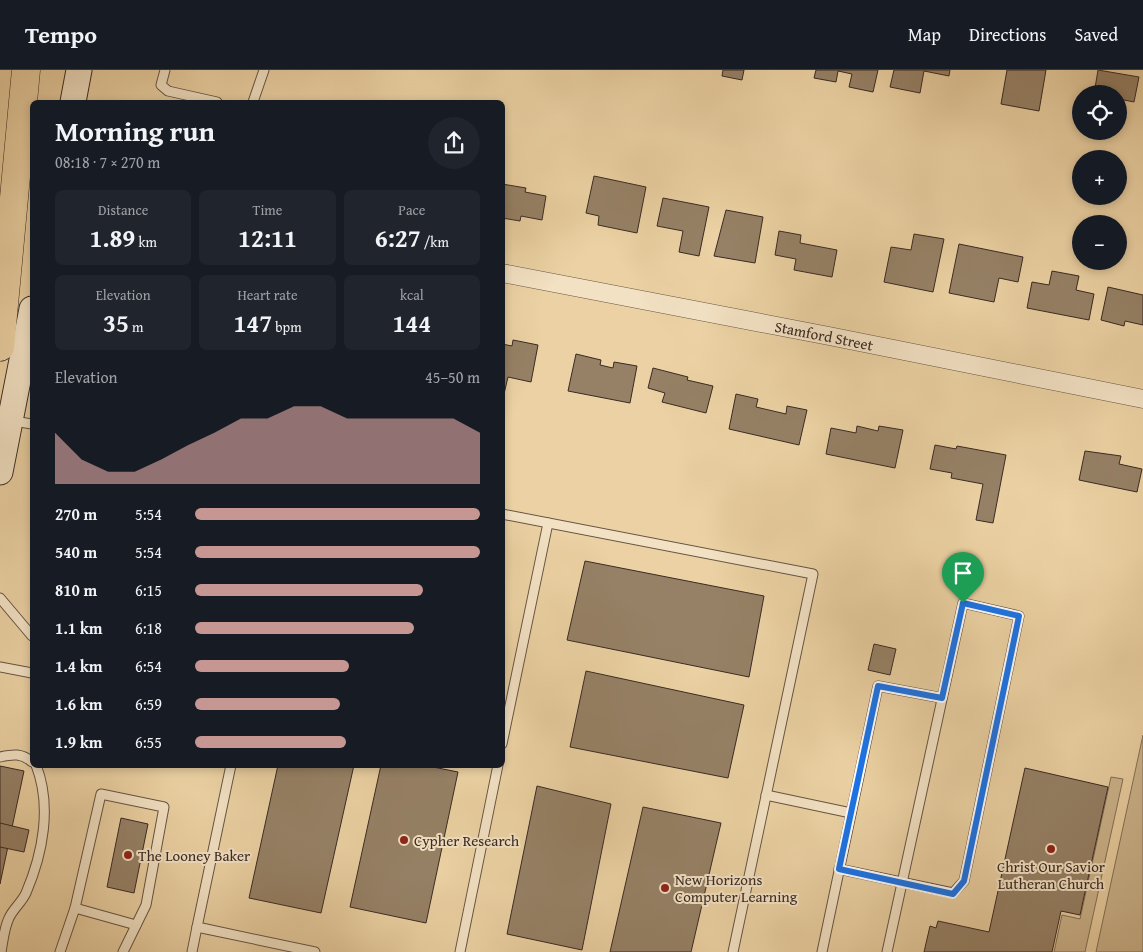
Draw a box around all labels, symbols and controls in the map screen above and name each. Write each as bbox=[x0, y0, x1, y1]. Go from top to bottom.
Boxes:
text: Tempo bbox=[25, 17, 97, 52]
text: Map bbox=[908, 21, 941, 48]
text: Directions bbox=[969, 21, 1046, 48]
text: Saved bbox=[1074, 21, 1118, 48]
map controls bbox=[1072, 85, 1127, 270]
button: locate bbox=[1072, 85, 1127, 140]
text: Morning run bbox=[55, 110, 215, 151]
button: share bbox=[428, 117, 480, 169]
text: 08:18 · 7 × 270 m bbox=[55, 150, 160, 174]
button: + bbox=[1072, 150, 1127, 205]
text: Distance bbox=[98, 200, 148, 220]
text: Time bbox=[253, 200, 282, 220]
text: Pace bbox=[398, 200, 425, 220]
button: − bbox=[1072, 215, 1127, 270]
text: 1.89 bbox=[89, 220, 135, 256]
text: 12:11 bbox=[238, 220, 297, 256]
text: 6:27 bbox=[375, 220, 421, 256]
text: km bbox=[135, 232, 157, 252]
text: /km bbox=[421, 232, 449, 252]
text: Elevation bbox=[96, 285, 151, 305]
text: Heart rate bbox=[237, 285, 298, 305]
text: kcal bbox=[400, 285, 424, 305]
text: 35 bbox=[103, 305, 129, 341]
text: 147 bbox=[233, 305, 272, 341]
text: 144 bbox=[392, 305, 431, 341]
street label: Stamford Street bbox=[773, 315, 876, 355]
text: m bbox=[129, 317, 143, 337]
text: bpm bbox=[272, 317, 302, 337]
text: Elevation bbox=[55, 365, 118, 389]
text: 45–50 m bbox=[425, 365, 480, 389]
text: 270 m bbox=[55, 502, 97, 526]
text: 5:54 bbox=[135, 502, 162, 526]
text: 540 m bbox=[55, 540, 97, 564]
text: 5:54 bbox=[135, 540, 162, 564]
pin bbox=[942, 552, 984, 603]
icon: arrive bbox=[949, 559, 977, 587]
text: 810 m bbox=[55, 578, 97, 602]
text: 6:15 bbox=[135, 578, 162, 602]
text: 1.1 km bbox=[55, 616, 102, 640]
text: 6:18 bbox=[135, 616, 162, 640]
text: 1.4 km bbox=[55, 654, 102, 678]
text: 6:54 bbox=[135, 654, 162, 678]
text: 1.6 km bbox=[55, 692, 102, 716]
text: 6:59 bbox=[135, 692, 162, 716]
text: 1.9 km bbox=[55, 730, 102, 754]
text: 6:55 bbox=[135, 730, 162, 754]
place label: Cypher Research bbox=[414, 830, 520, 851]
marker: Cypher Research bbox=[398, 834, 410, 846]
marker: Christ Our Savior Lutheran Church bbox=[1045, 843, 1057, 855]
place label: The Looney Baker bbox=[138, 845, 250, 866]
marker: The Looney Baker bbox=[122, 849, 134, 861]
place label: Christ Our Savior Lutheran Church bbox=[997, 856, 1105, 894]
place label: New Horizons Computer Learning bbox=[675, 869, 798, 907]
marker: New Horizons Computer Learning bbox=[659, 882, 671, 894]

